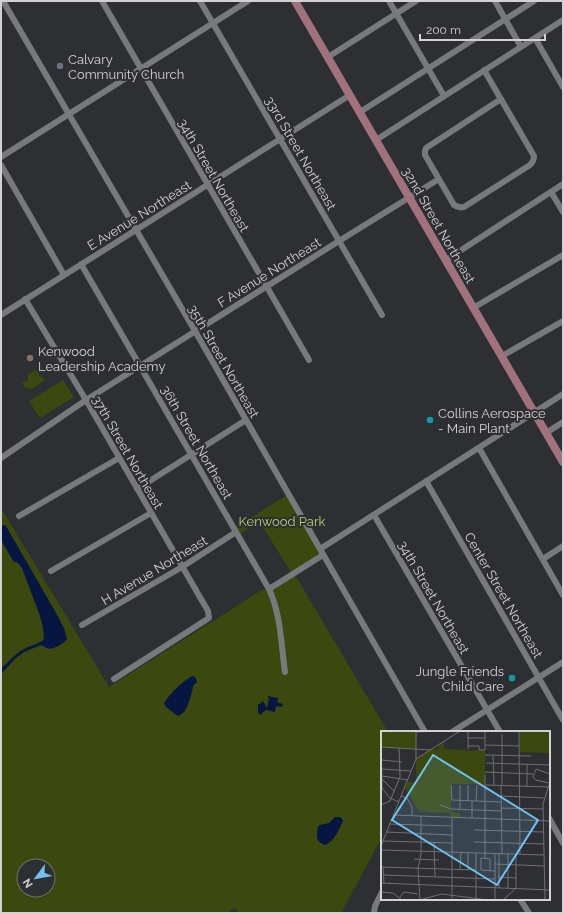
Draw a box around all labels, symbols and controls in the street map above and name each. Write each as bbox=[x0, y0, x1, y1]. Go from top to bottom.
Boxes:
scale bar bbox=[420, 16, 545, 42]
text: 200 m bbox=[426, 23, 461, 37]
place label: Calvary Community Church bbox=[68, 52, 184, 82]
marker: Calvary Community Church bbox=[55, 61, 65, 71]
street label: 33rd Street Northeast bbox=[262, 94, 340, 213]
street label: 34th Street Northeast bbox=[175, 116, 252, 235]
street label: 32nd Street Northeast bbox=[399, 165, 478, 287]
street label: E Avenue Northeast bbox=[85, 177, 194, 253]
street label: F Avenue Northeast bbox=[215, 234, 324, 310]
street label: 35th Street Northeast bbox=[185, 302, 262, 421]
place label: Kenwood Leadership Academy bbox=[38, 344, 165, 374]
marker: Kenwood Leadership Academy bbox=[25, 353, 35, 363]
street label: 36th Street Northeast bbox=[158, 383, 236, 502]
street label: 37th Street Northeast bbox=[89, 393, 166, 512]
place label: Collins Aerospace - Main Plant bbox=[438, 406, 546, 436]
marker: Collins Aerospace - Main Plant bbox=[425, 415, 435, 425]
park label: Kenwood Park bbox=[239, 514, 326, 529]
street label: Center Street Northeast bbox=[461, 530, 546, 661]
street label: H Avenue Northeast bbox=[99, 533, 211, 608]
street label: 34th Street Northeast bbox=[395, 538, 472, 657]
place label: Jungle Friends Child Care bbox=[416, 664, 504, 694]
marker: Jungle Friends Child Care bbox=[507, 673, 517, 683]
inset map bbox=[381, 731, 550, 900]
north arrow bbox=[16, 858, 56, 898]
text: N bbox=[20, 876, 36, 890]

